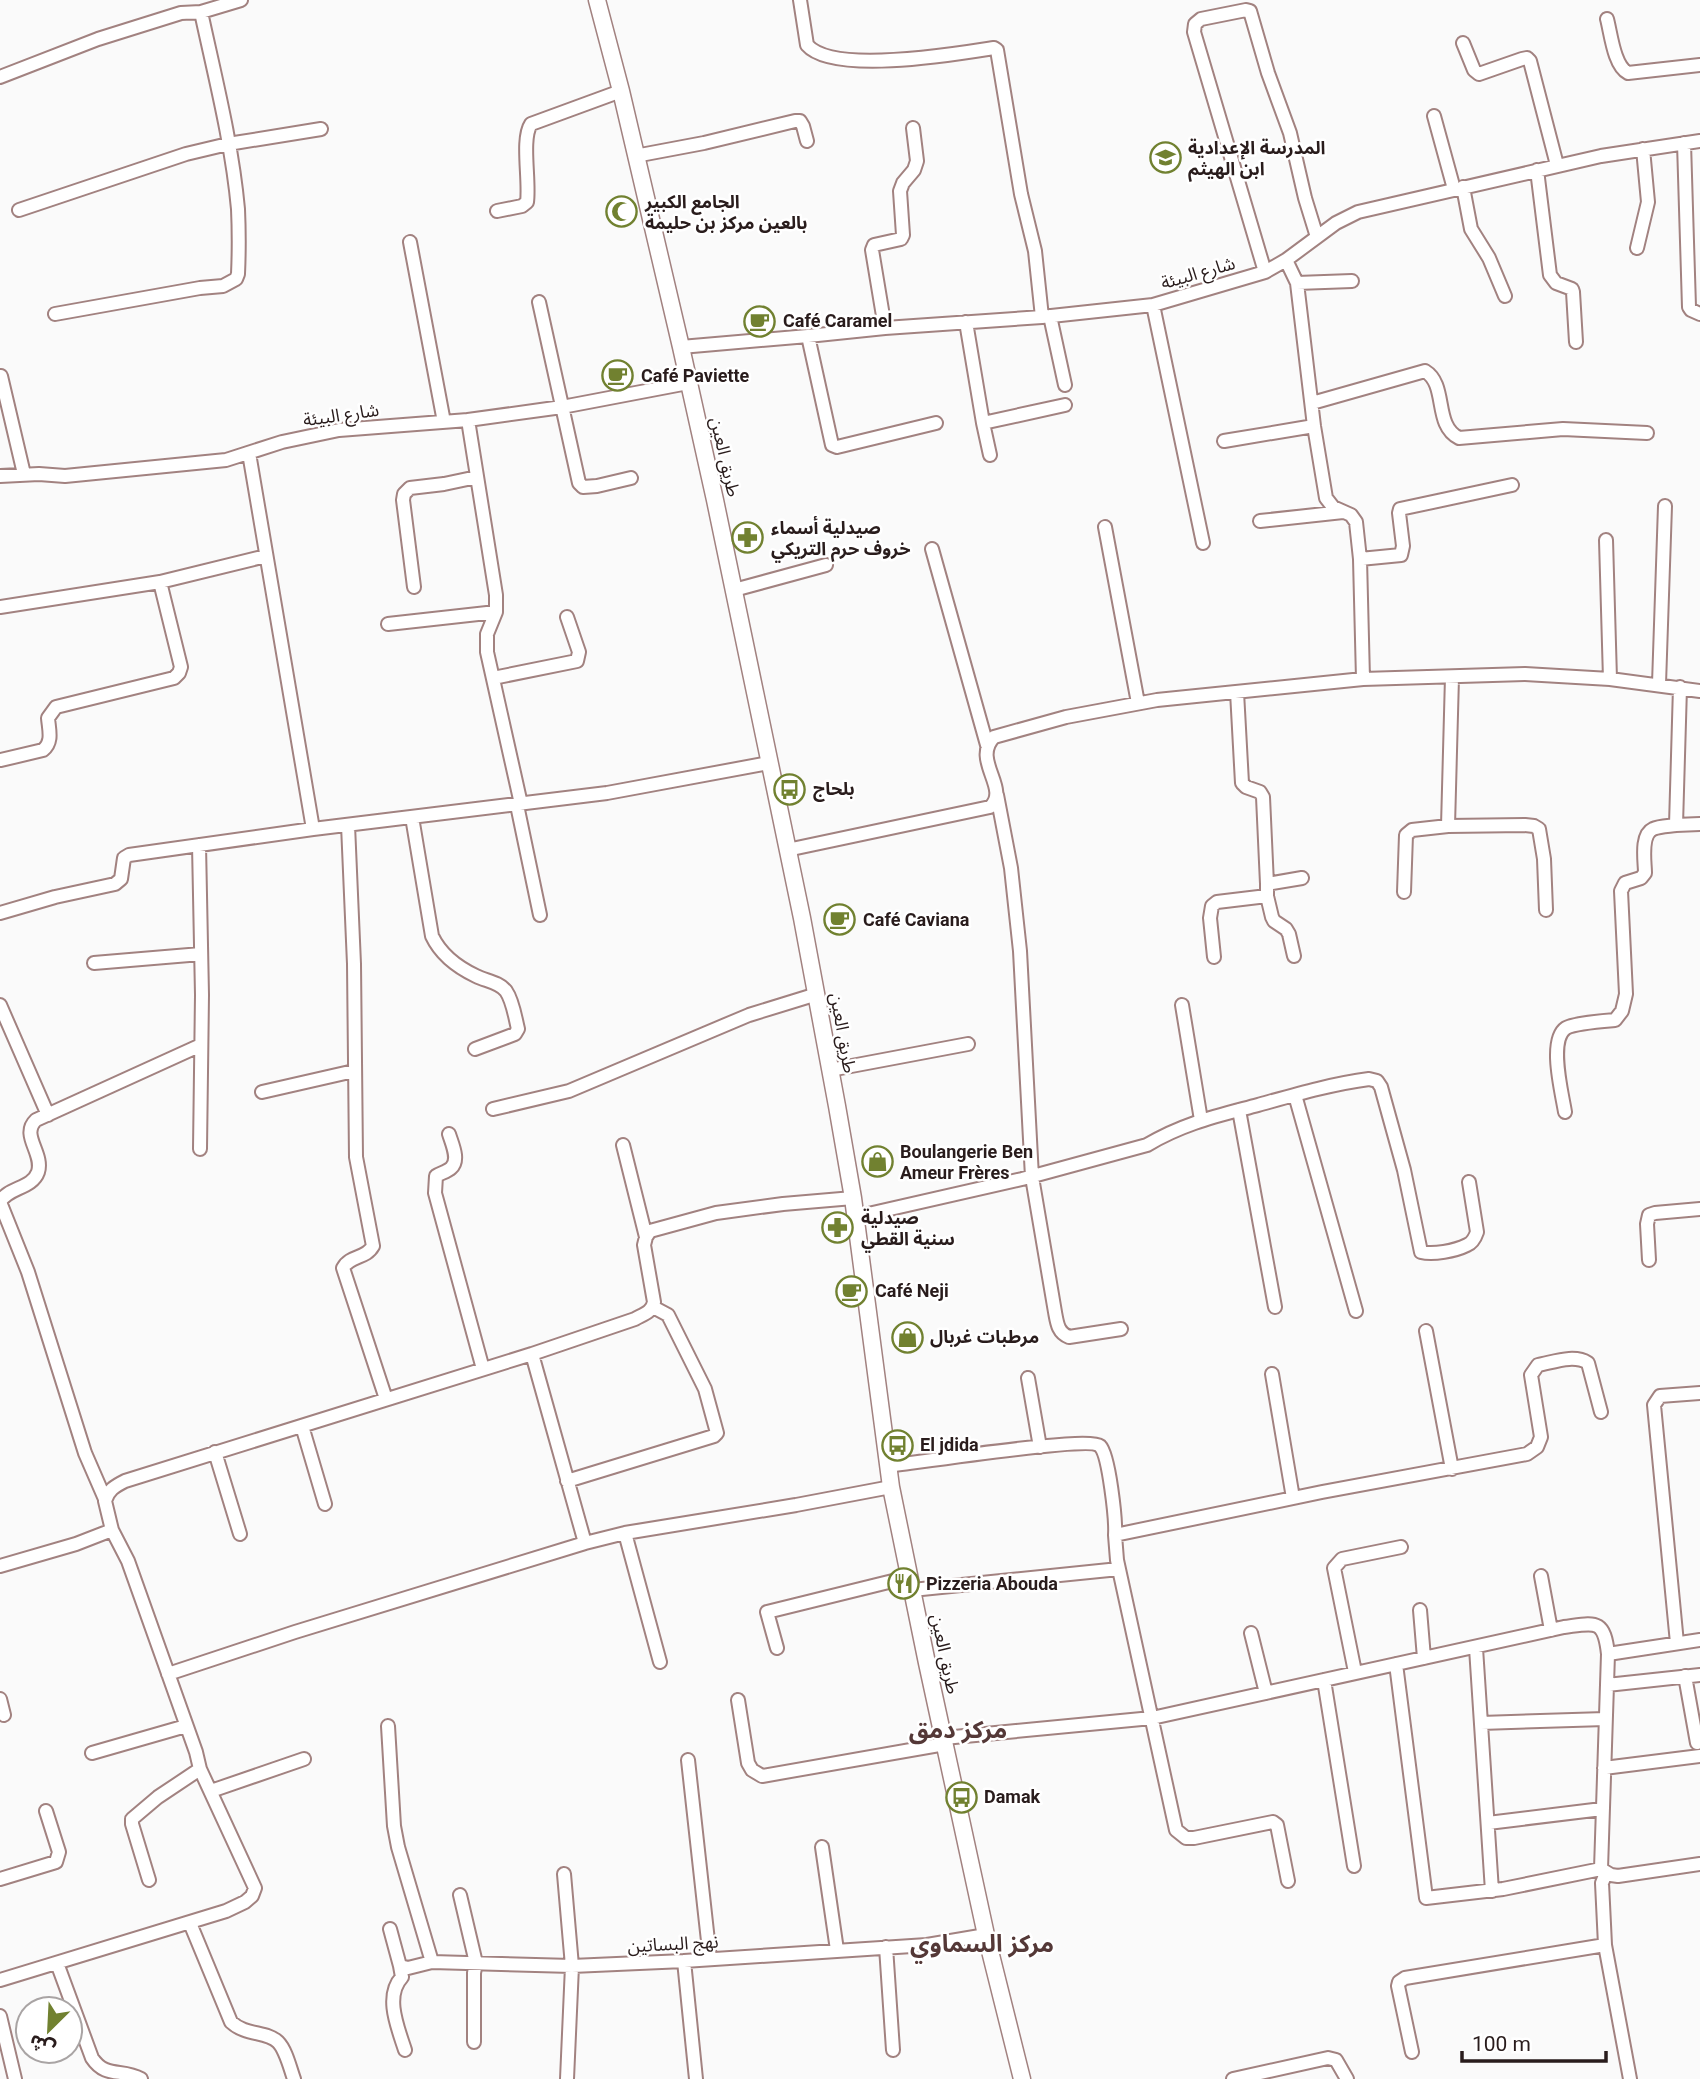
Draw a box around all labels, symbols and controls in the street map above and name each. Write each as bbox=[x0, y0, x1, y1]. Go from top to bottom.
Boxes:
place label: المدرسة الإعدادية ابن الهيثم bbox=[1188, 137, 1325, 182]
school or university icon: المدرسة الإعدادية ابن الهيثم bbox=[1148, 141, 1182, 175]
place label: الجامع الكبير بالعين مركز بن حليمة bbox=[644, 191, 807, 234]
mosque icon: الجامع الكبير بالعين مركز بن حليمة bbox=[605, 195, 639, 229]
street label: شارع البيئة bbox=[1158, 252, 1239, 297]
cafe icon: Café Caramel bbox=[743, 304, 777, 338]
place label: Café Caramel bbox=[783, 310, 892, 331]
cafe icon: Café Paviette bbox=[601, 359, 635, 393]
place label: Café Paviette bbox=[641, 365, 750, 386]
street label: شارع البيئة bbox=[302, 399, 381, 434]
street label: طريق العين bbox=[705, 415, 745, 499]
place label: صيدلية أسماء خروف حرم التريكي bbox=[771, 515, 911, 563]
pharmacy icon: صيدلية أسماء خروف حرم التريكي bbox=[731, 521, 765, 555]
bus stop icon: بلحاج bbox=[773, 772, 807, 806]
place label: بلحاج bbox=[813, 778, 855, 802]
cafe icon: Café Caviana bbox=[823, 903, 857, 937]
place label: Café Caviana bbox=[863, 909, 970, 930]
street label: طريق العين bbox=[825, 991, 861, 1075]
place label: Boulangerie Ben Ameur Frères bbox=[900, 1141, 1033, 1183]
shop icon: Boulangerie Ben Ameur Frères bbox=[860, 1145, 894, 1179]
place label: صيدلية سنية القطي bbox=[861, 1207, 955, 1253]
pharmacy icon: صيدلية سنية القطي bbox=[821, 1211, 855, 1245]
cafe icon: Café Neji bbox=[835, 1274, 869, 1308]
place label: Café Neji bbox=[875, 1280, 949, 1301]
shop icon: مرطبات غربال bbox=[890, 1320, 924, 1354]
place label: مرطبات غربال bbox=[930, 1326, 1039, 1348]
bus stop icon: El jdida bbox=[880, 1428, 914, 1462]
place label: El jdida bbox=[920, 1434, 979, 1455]
restaurant icon: Pizzeria Abouda bbox=[886, 1567, 920, 1601]
place label: Pizzeria Abouda bbox=[926, 1573, 1058, 1594]
street label: طريق العين bbox=[926, 1612, 964, 1696]
district label: مركز دمق bbox=[909, 1716, 1007, 1745]
bus stop icon: Damak bbox=[944, 1780, 978, 1814]
place label: Damak bbox=[984, 1786, 1041, 1807]
district label: مركز السماوي bbox=[910, 1930, 1054, 1964]
street label: نهج البساتين bbox=[627, 1931, 719, 1959]
north arrow bbox=[14, 1995, 84, 2065]
scale bar bbox=[1462, 2020, 1606, 2064]
text: ش bbox=[26, 2029, 59, 2061]
text: 100 m bbox=[1472, 2032, 1531, 2056]

